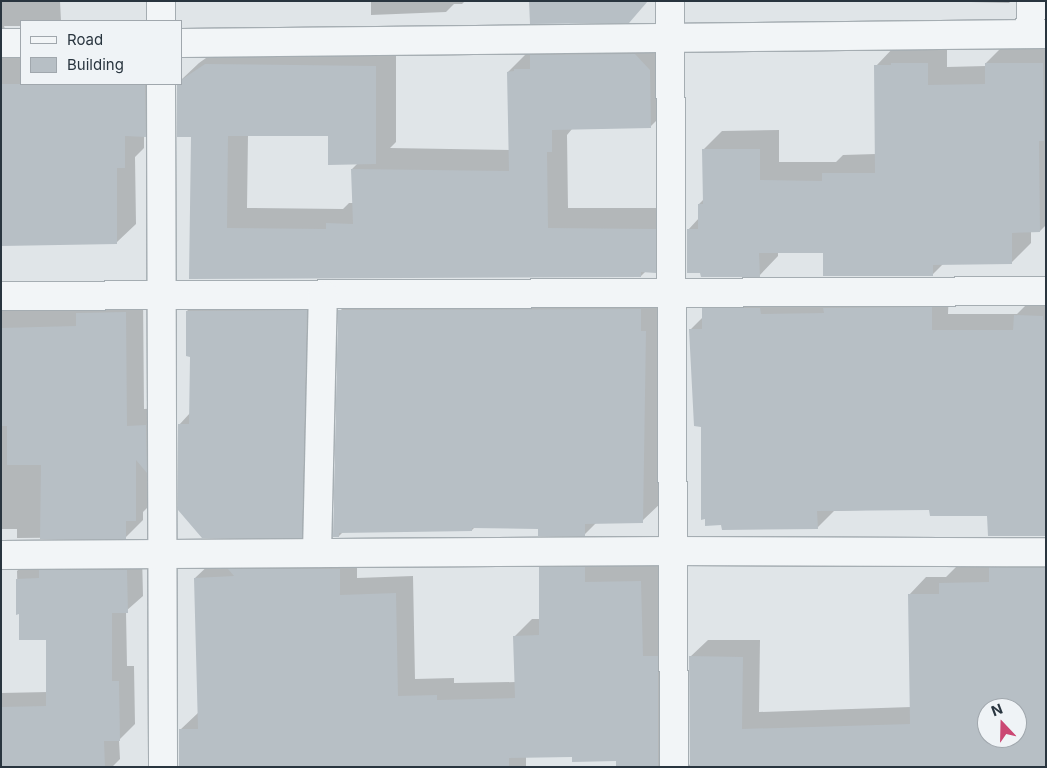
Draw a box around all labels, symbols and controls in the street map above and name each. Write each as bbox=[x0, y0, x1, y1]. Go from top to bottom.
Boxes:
legend bbox=[20, 20, 182, 85]
text: Road bbox=[67, 30, 103, 49]
text: Building bbox=[67, 55, 124, 74]
north arrow bbox=[977, 698, 1027, 748]
text: N bbox=[989, 700, 1005, 719]

